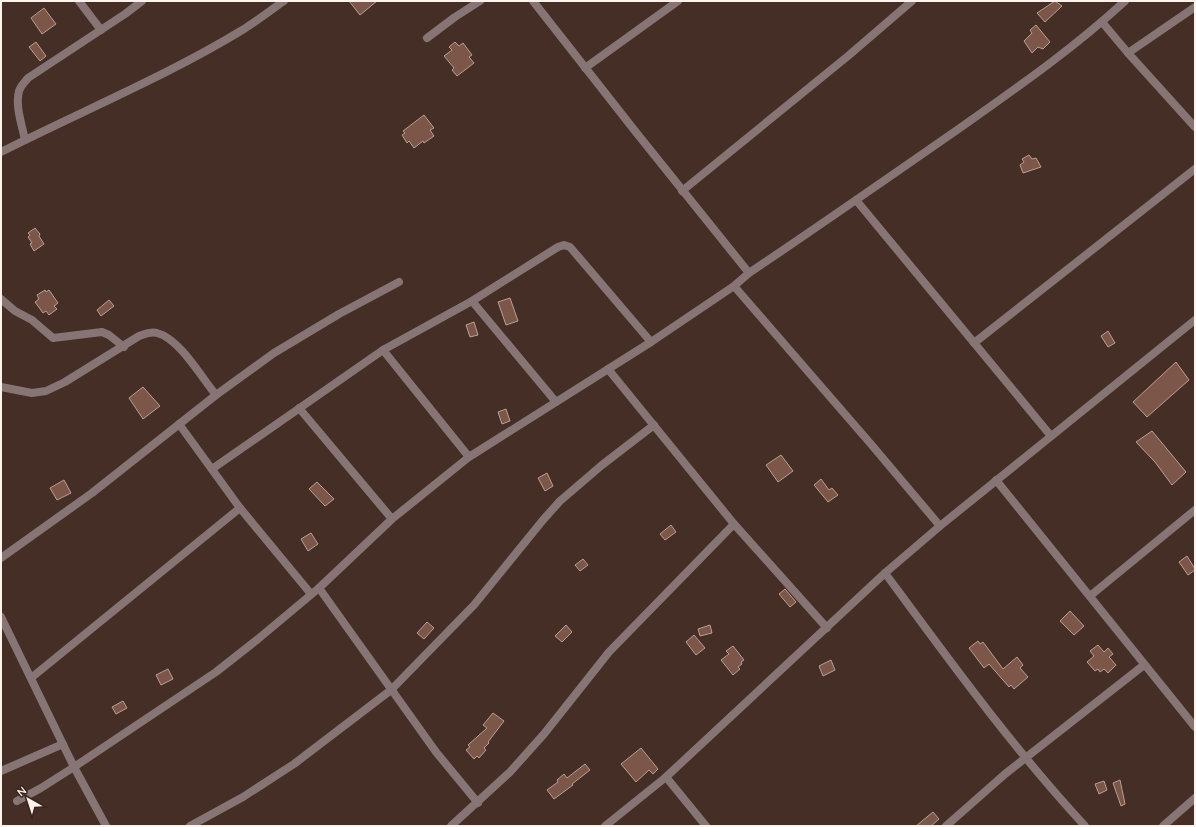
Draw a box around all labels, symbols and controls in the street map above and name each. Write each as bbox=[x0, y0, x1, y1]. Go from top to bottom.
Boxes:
north arrow bbox=[8, 779, 48, 819]
text: N bbox=[14, 783, 29, 799]

